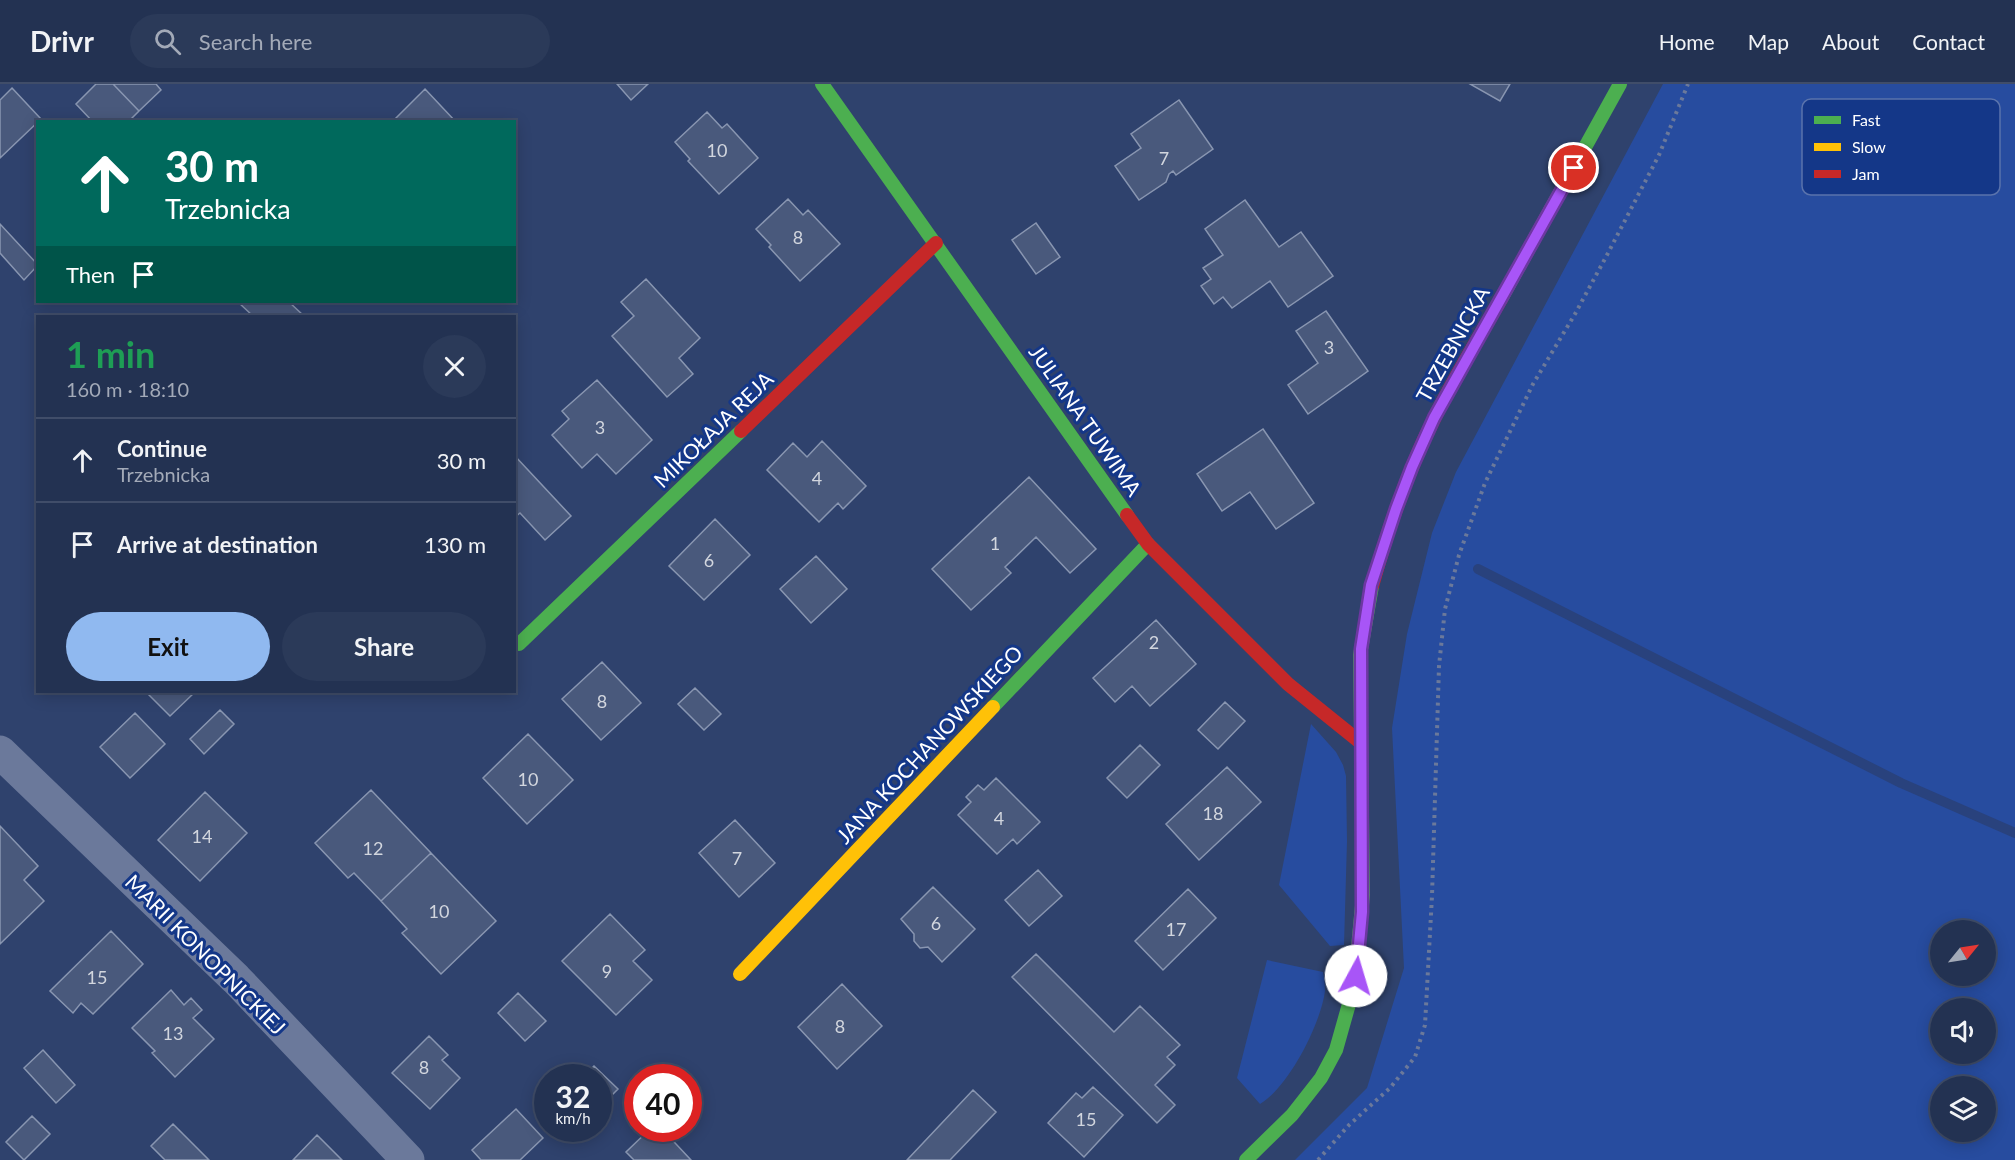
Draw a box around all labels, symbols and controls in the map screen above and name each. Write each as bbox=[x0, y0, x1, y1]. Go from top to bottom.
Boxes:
search box bbox=[130, 14, 550, 68]
text: Drivr bbox=[30, 24, 94, 58]
icon: search bbox=[151, 25, 184, 58]
text: Search here bbox=[199, 28, 312, 55]
text: Home bbox=[1659, 29, 1715, 54]
text: Map bbox=[1748, 29, 1789, 54]
text: About bbox=[1822, 29, 1879, 54]
text: Contact bbox=[1912, 29, 1985, 54]
legend bbox=[1802, 99, 2000, 195]
text: Fast bbox=[1852, 110, 1881, 129]
text: Slow bbox=[1852, 137, 1886, 156]
house number: 10 bbox=[707, 139, 727, 161]
text: 30 m bbox=[165, 141, 259, 191]
pin bbox=[1548, 142, 1599, 193]
icon: ahead bbox=[66, 144, 144, 222]
house number: 7 bbox=[1159, 147, 1169, 169]
icon: arrive bbox=[1557, 151, 1590, 184]
text: Jam bbox=[1852, 164, 1880, 183]
text: Trzebnicka bbox=[165, 192, 291, 225]
house number: 8 bbox=[793, 226, 803, 248]
icon: arrive bbox=[127, 258, 160, 291]
text: Then bbox=[66, 261, 115, 288]
street label: TRZEBNICKA bbox=[1410, 281, 1494, 406]
text: 1 min bbox=[66, 332, 155, 376]
button: close bbox=[423, 335, 486, 398]
house number: 3 bbox=[1324, 336, 1334, 358]
street label: JULIANA TUWIMA bbox=[1025, 340, 1148, 501]
street label: MIKOŁAJA REJA bbox=[648, 365, 778, 492]
text: 160 m · 18:10 bbox=[66, 377, 189, 401]
house number: 3 bbox=[595, 416, 605, 438]
text: Continue bbox=[117, 435, 207, 462]
icon: ahead bbox=[66, 444, 99, 477]
text: 30 m bbox=[437, 447, 486, 474]
text: Trzebnicka bbox=[117, 462, 210, 486]
house number: 4 bbox=[812, 467, 822, 489]
icon: arrive bbox=[66, 528, 99, 561]
text: Arrive at destination bbox=[117, 531, 318, 558]
text: 130 m bbox=[424, 531, 486, 558]
house number: 1 bbox=[990, 532, 1000, 554]
house number: 6 bbox=[704, 549, 714, 571]
button: Exit bbox=[66, 612, 270, 681]
button: Share bbox=[282, 612, 486, 681]
house number: 2 bbox=[1149, 631, 1159, 653]
street label: JANA KOCHANOWSKIEGO bbox=[831, 640, 1027, 848]
house number: 8 bbox=[597, 690, 607, 712]
house number: 10 bbox=[518, 768, 538, 790]
house number: 18 bbox=[1203, 802, 1223, 824]
house number: 4 bbox=[994, 807, 1004, 829]
house number: 14 bbox=[192, 825, 212, 847]
house number: 12 bbox=[363, 837, 383, 859]
house number: 7 bbox=[732, 847, 742, 869]
street label: MARII KONOPNICKIEJ bbox=[121, 869, 291, 1039]
house number: 10 bbox=[429, 900, 449, 922]
house number: 6 bbox=[931, 912, 941, 934]
house number: 17 bbox=[1166, 918, 1186, 940]
north arrow bbox=[1930, 920, 1996, 986]
map controls bbox=[1930, 920, 1996, 1142]
position arrow bbox=[1324, 944, 1388, 1008]
house number: 9 bbox=[602, 960, 612, 982]
house number: 15 bbox=[87, 966, 107, 988]
button: sound bbox=[1930, 998, 1996, 1064]
house number: 8 bbox=[835, 1015, 845, 1037]
house number: 13 bbox=[163, 1022, 183, 1044]
house number: 8 bbox=[419, 1056, 429, 1078]
speed limit sign: 40 bbox=[624, 1064, 702, 1142]
button: layers bbox=[1930, 1076, 1996, 1142]
text: 32 bbox=[556, 1078, 590, 1114]
house number: 15 bbox=[1076, 1108, 1096, 1130]
text: km/h bbox=[555, 1109, 591, 1127]

